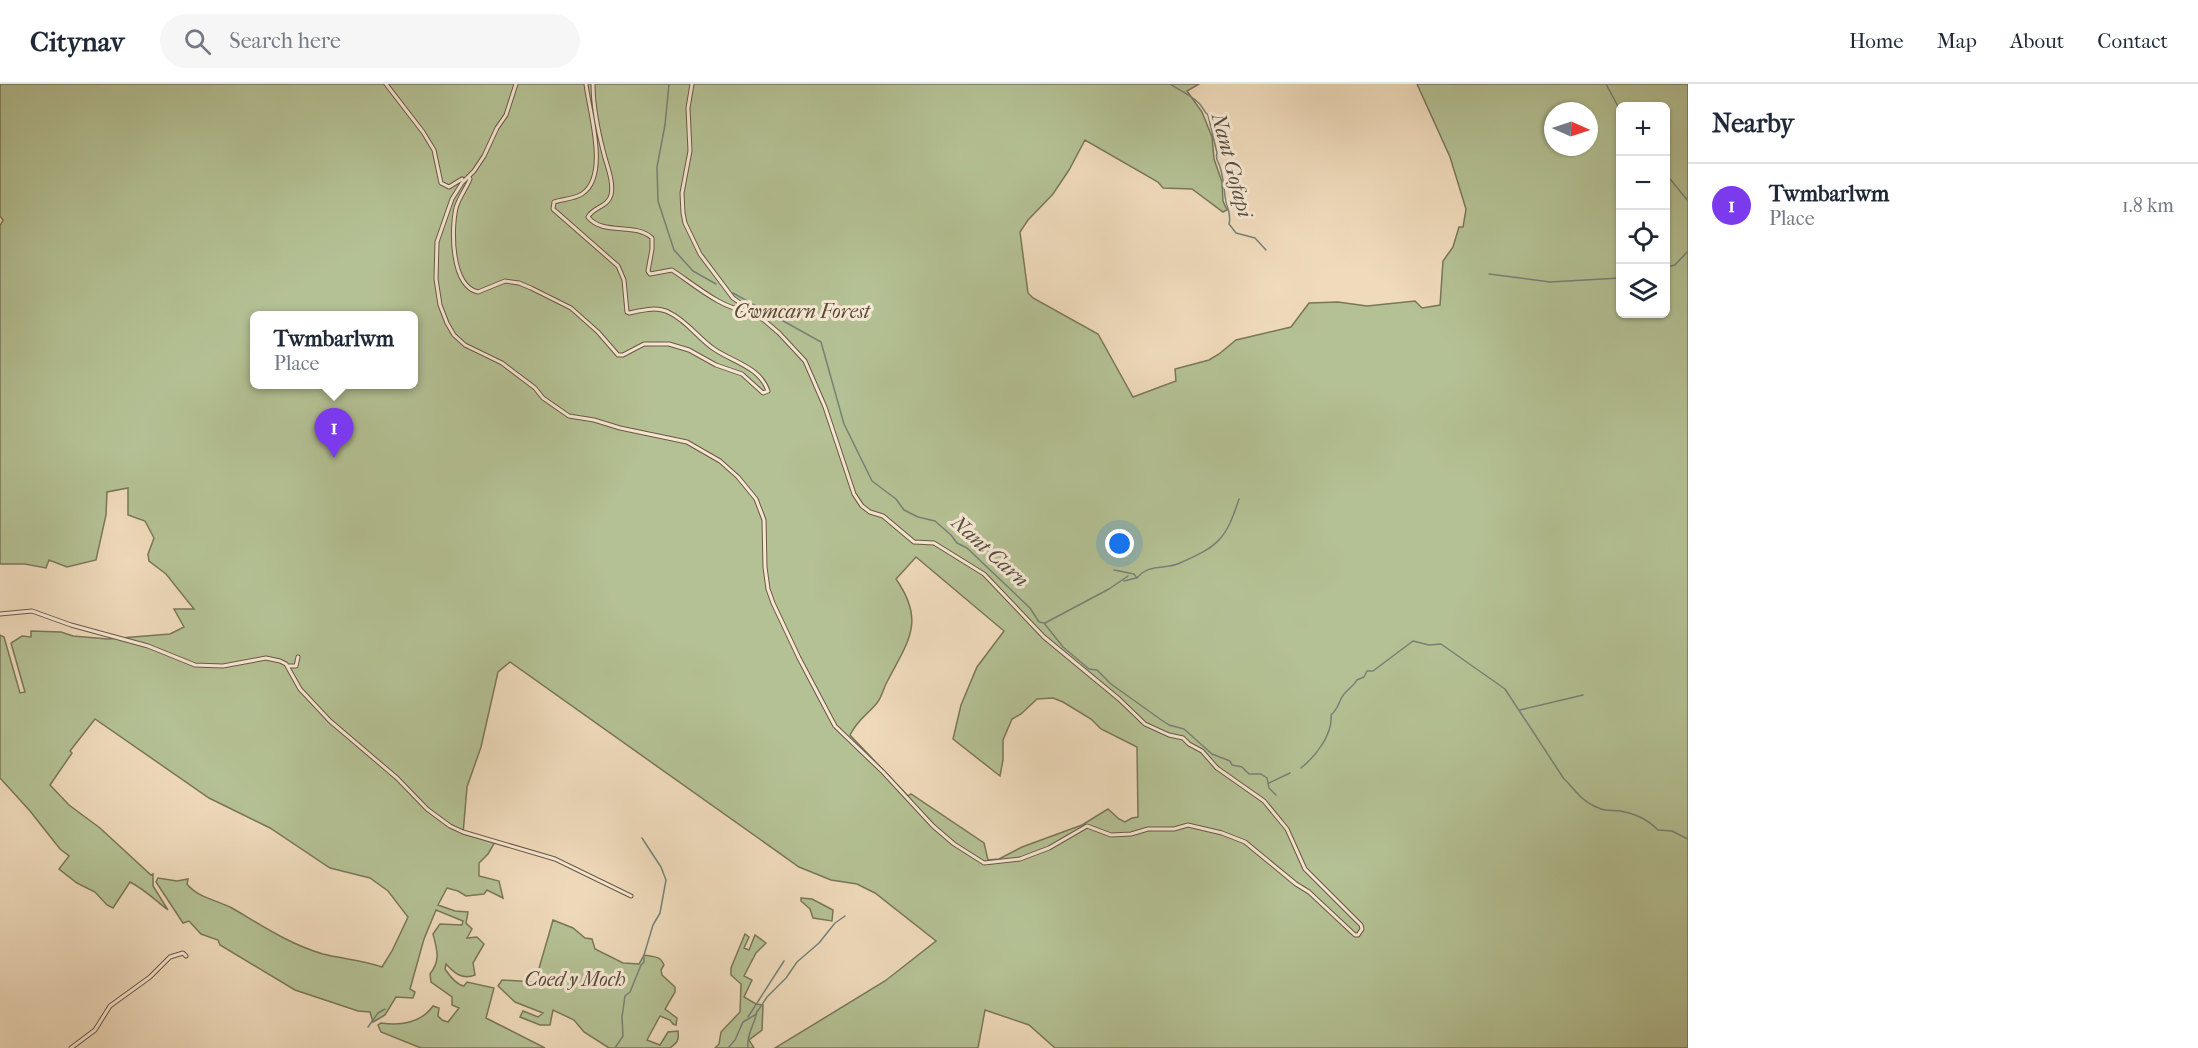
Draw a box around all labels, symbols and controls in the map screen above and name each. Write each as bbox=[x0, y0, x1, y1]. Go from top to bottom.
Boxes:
search box bbox=[160, 14, 580, 68]
text: Citynav bbox=[30, 25, 124, 58]
icon: search bbox=[181, 25, 214, 58]
text: Search here bbox=[229, 28, 341, 54]
text: Home bbox=[1849, 29, 1904, 53]
text: Map bbox=[1937, 29, 1977, 53]
text: About bbox=[2010, 29, 2064, 53]
text: Contact bbox=[2097, 29, 2168, 53]
north arrow bbox=[1544, 102, 1598, 156]
map controls bbox=[1616, 102, 1670, 318]
button: + bbox=[1616, 102, 1670, 156]
text: Nearby bbox=[1712, 108, 1794, 139]
water label: Nant Gofapi bbox=[1206, 109, 1258, 222]
button: − bbox=[1616, 156, 1670, 210]
text: Twmbarlwm bbox=[1769, 181, 1889, 207]
text: 1 bbox=[1728, 194, 1735, 217]
text: 1.8 km bbox=[2122, 194, 2174, 217]
text: Place bbox=[1769, 207, 1815, 230]
button: locate bbox=[1616, 210, 1670, 264]
button: layers bbox=[1616, 264, 1670, 318]
park label: Cwmcarn Forest bbox=[734, 300, 872, 323]
popup bbox=[250, 311, 418, 389]
text: Twmbarlwm bbox=[274, 326, 394, 352]
text: Place bbox=[274, 352, 319, 375]
pin: 1 bbox=[314, 408, 354, 458]
water label: Nant Carn bbox=[946, 510, 1034, 592]
your location bbox=[1105, 529, 1134, 558]
park label: Coed y Moch bbox=[525, 968, 625, 991]

